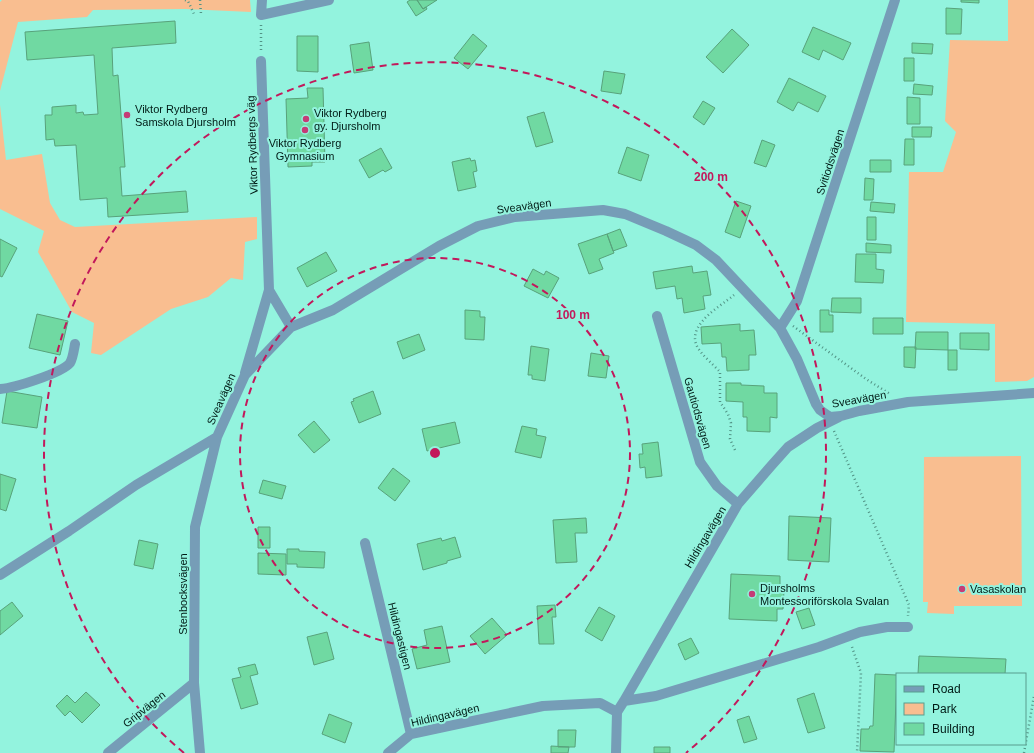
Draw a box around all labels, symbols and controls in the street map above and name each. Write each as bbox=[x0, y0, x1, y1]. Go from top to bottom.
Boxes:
street label: Viktor Rydbergs väg bbox=[244, 95, 260, 195]
place label: Viktor Rydberg Samskola Djursholm bbox=[135, 103, 236, 128]
place label: Viktor Rydberg gy. Djursholm bbox=[314, 107, 387, 132]
marker: Viktor Rydberg Samskola Djursholm bbox=[122, 110, 132, 120]
marker: Viktor Rydberg gy. Djursholm bbox=[301, 114, 311, 124]
marker: Viktor Rydberg Gymnasium bbox=[300, 125, 310, 135]
street label: Svitiodsvägen bbox=[814, 128, 846, 196]
place label: Viktor Rydberg Gymnasium bbox=[269, 137, 341, 162]
text: 200 m bbox=[694, 170, 728, 184]
street label: Sveavägen bbox=[496, 196, 552, 216]
text: 100 m bbox=[556, 308, 590, 322]
street label: Sveavägen bbox=[204, 371, 238, 427]
street label: Gautiodsvägen bbox=[682, 376, 714, 450]
street label: Sveavägen bbox=[831, 388, 887, 410]
centre of rings bbox=[428, 446, 442, 460]
street label: Hildingavägen bbox=[682, 504, 728, 570]
street label: Stenbocksvägen bbox=[177, 553, 189, 635]
place label: Djursholms Montessoriförskola Svalan bbox=[760, 582, 889, 607]
place label: Vasaskolan bbox=[970, 583, 1026, 595]
marker: Vasaskolan bbox=[957, 584, 967, 594]
marker: Djursholms Montessoriförskola Svalan bbox=[747, 589, 757, 599]
street label: Hildingastigen bbox=[386, 601, 414, 671]
legend bbox=[896, 673, 1026, 745]
text: Road bbox=[932, 682, 961, 696]
street label: Gripvägen bbox=[120, 688, 168, 730]
street label: Hildingavägen bbox=[410, 701, 480, 729]
text: Park bbox=[932, 702, 958, 716]
text: Building bbox=[932, 722, 975, 736]

